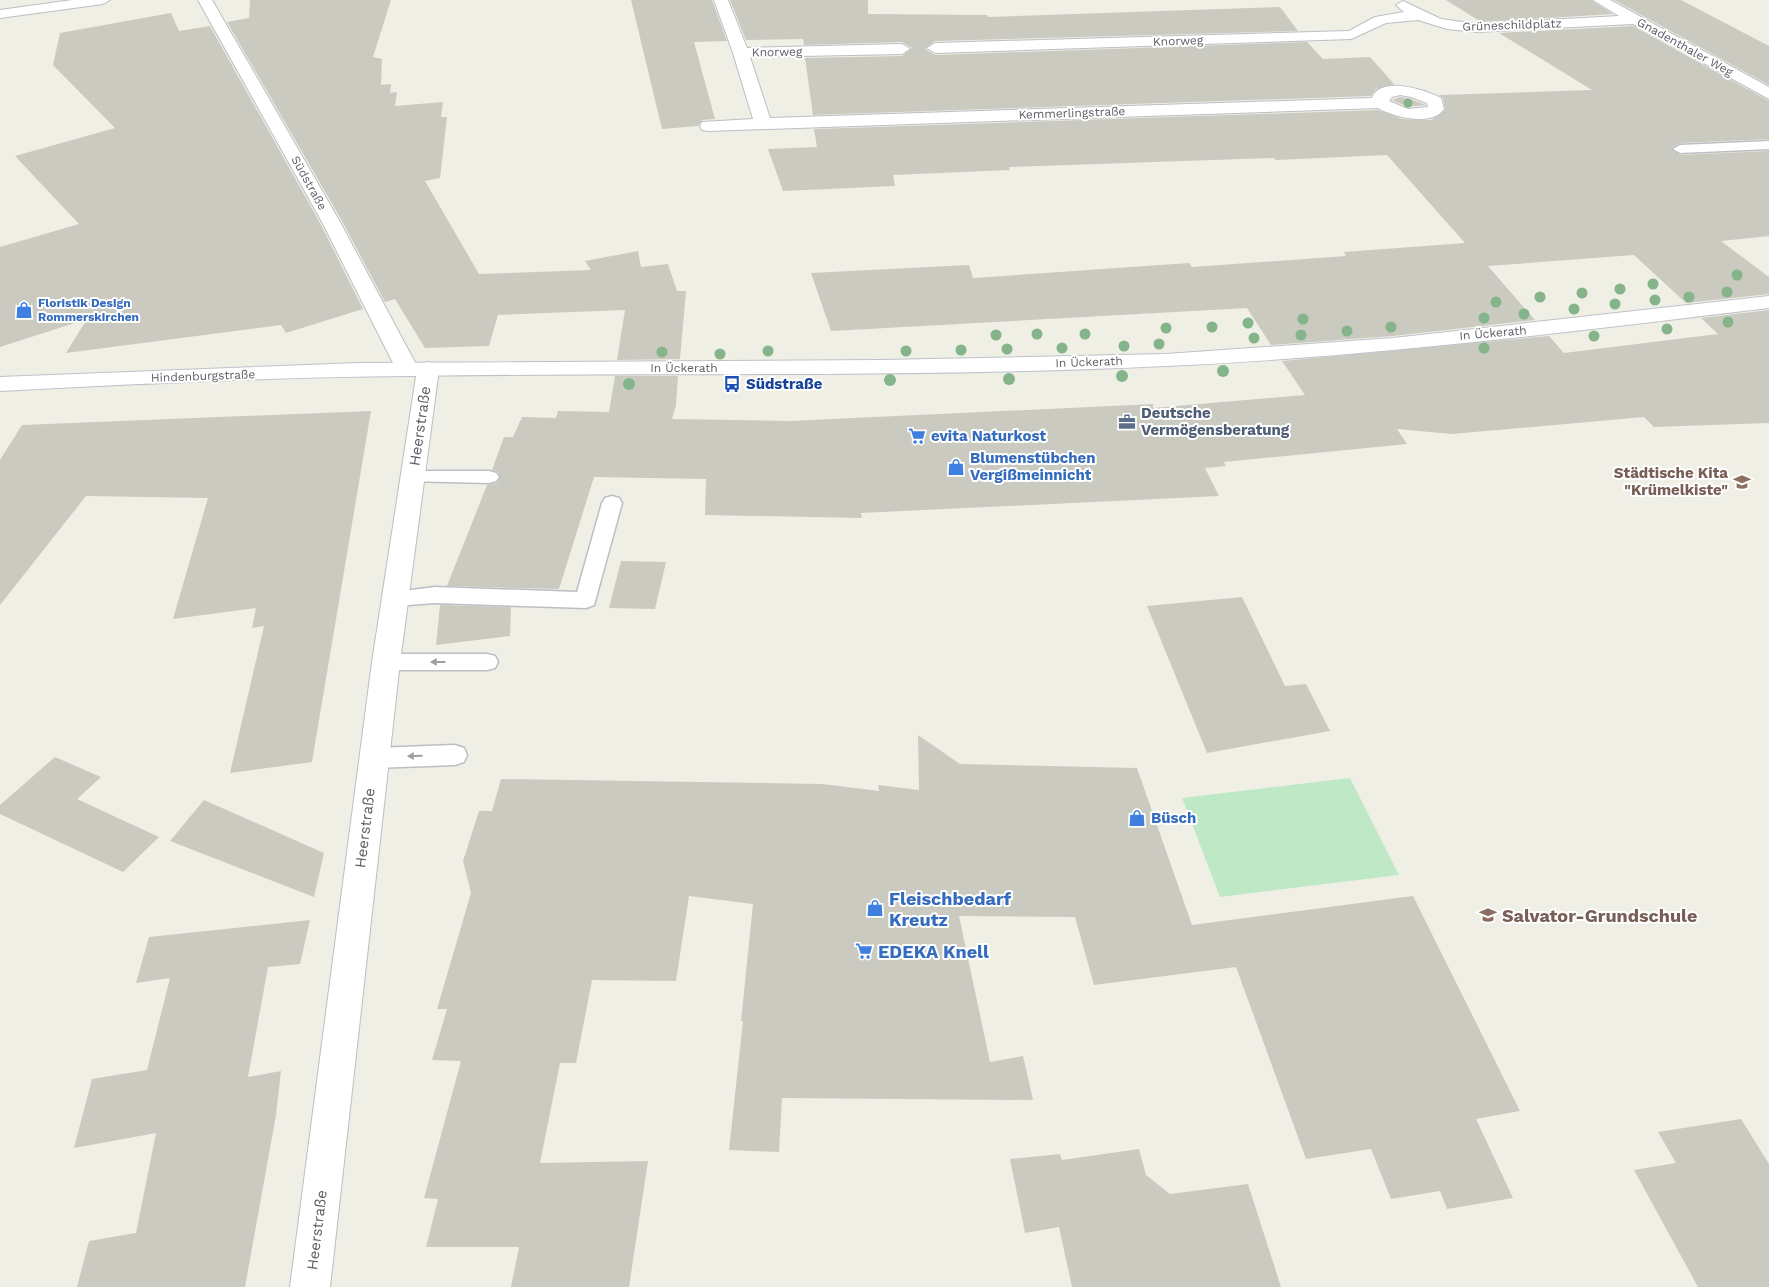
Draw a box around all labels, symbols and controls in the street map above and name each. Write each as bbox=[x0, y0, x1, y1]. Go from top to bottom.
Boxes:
street label: Gnadenthaler Weg bbox=[1635, 15, 1736, 79]
street label: Grüneschildplatz bbox=[1462, 16, 1562, 34]
street label: Knorweg bbox=[1152, 33, 1204, 49]
street label: Knorweg bbox=[752, 45, 803, 59]
street label: Kemmerlingstraße bbox=[1018, 104, 1126, 122]
street label: Südstraße bbox=[288, 153, 330, 213]
place label: Floristik Design Rommerskirchen bbox=[38, 296, 139, 324]
shop icon: Floristik Design Rommerskirchen bbox=[14, 300, 34, 320]
street label: In Ückerath bbox=[1459, 323, 1527, 343]
street label: In Ückerath bbox=[1055, 354, 1123, 370]
street label: In Ückerath bbox=[650, 361, 718, 375]
street label: Hindenburgstraße bbox=[151, 367, 255, 385]
bus stop icon: Südstraße bbox=[722, 374, 742, 394]
place label: Südstraße bbox=[746, 375, 823, 393]
street label: Heerstraße bbox=[405, 385, 435, 467]
place label: Deutsche Vermögensberatung bbox=[1141, 404, 1290, 439]
office icon: Deutsche Vermögensberatung bbox=[1117, 412, 1137, 432]
supermarket icon: evita Naturkost bbox=[907, 426, 927, 446]
place label: evita Naturkost bbox=[931, 427, 1046, 445]
place label: Blumenstübchen Vergißmeinnicht bbox=[970, 449, 1096, 484]
shop icon: Blumenstübchen Vergißmeinnicht bbox=[946, 457, 966, 477]
place label: Städtische Kita "Krümelkiste" bbox=[1614, 464, 1728, 499]
school or university icon: Städtische Kita "Krümelkiste" bbox=[1732, 472, 1752, 492]
one-way arrow bbox=[430, 658, 446, 666]
one-way arrow bbox=[406, 752, 422, 760]
street label: Heerstraße bbox=[351, 787, 379, 869]
shop icon: Büsch bbox=[1127, 808, 1147, 828]
place label: Büsch bbox=[1151, 809, 1196, 827]
place label: Fleischbedarf Kreutz bbox=[889, 888, 1012, 930]
shop icon: Fleischbedarf Kreutz bbox=[865, 898, 885, 918]
school or university icon: Salvator-Grundschule bbox=[1478, 905, 1498, 925]
place label: Salvator-Grundschule bbox=[1502, 905, 1697, 926]
supermarket icon: EDEKA Knell bbox=[854, 941, 874, 961]
place label: EDEKA Knell bbox=[878, 941, 989, 962]
street label: Heerstraße bbox=[303, 1189, 331, 1271]

